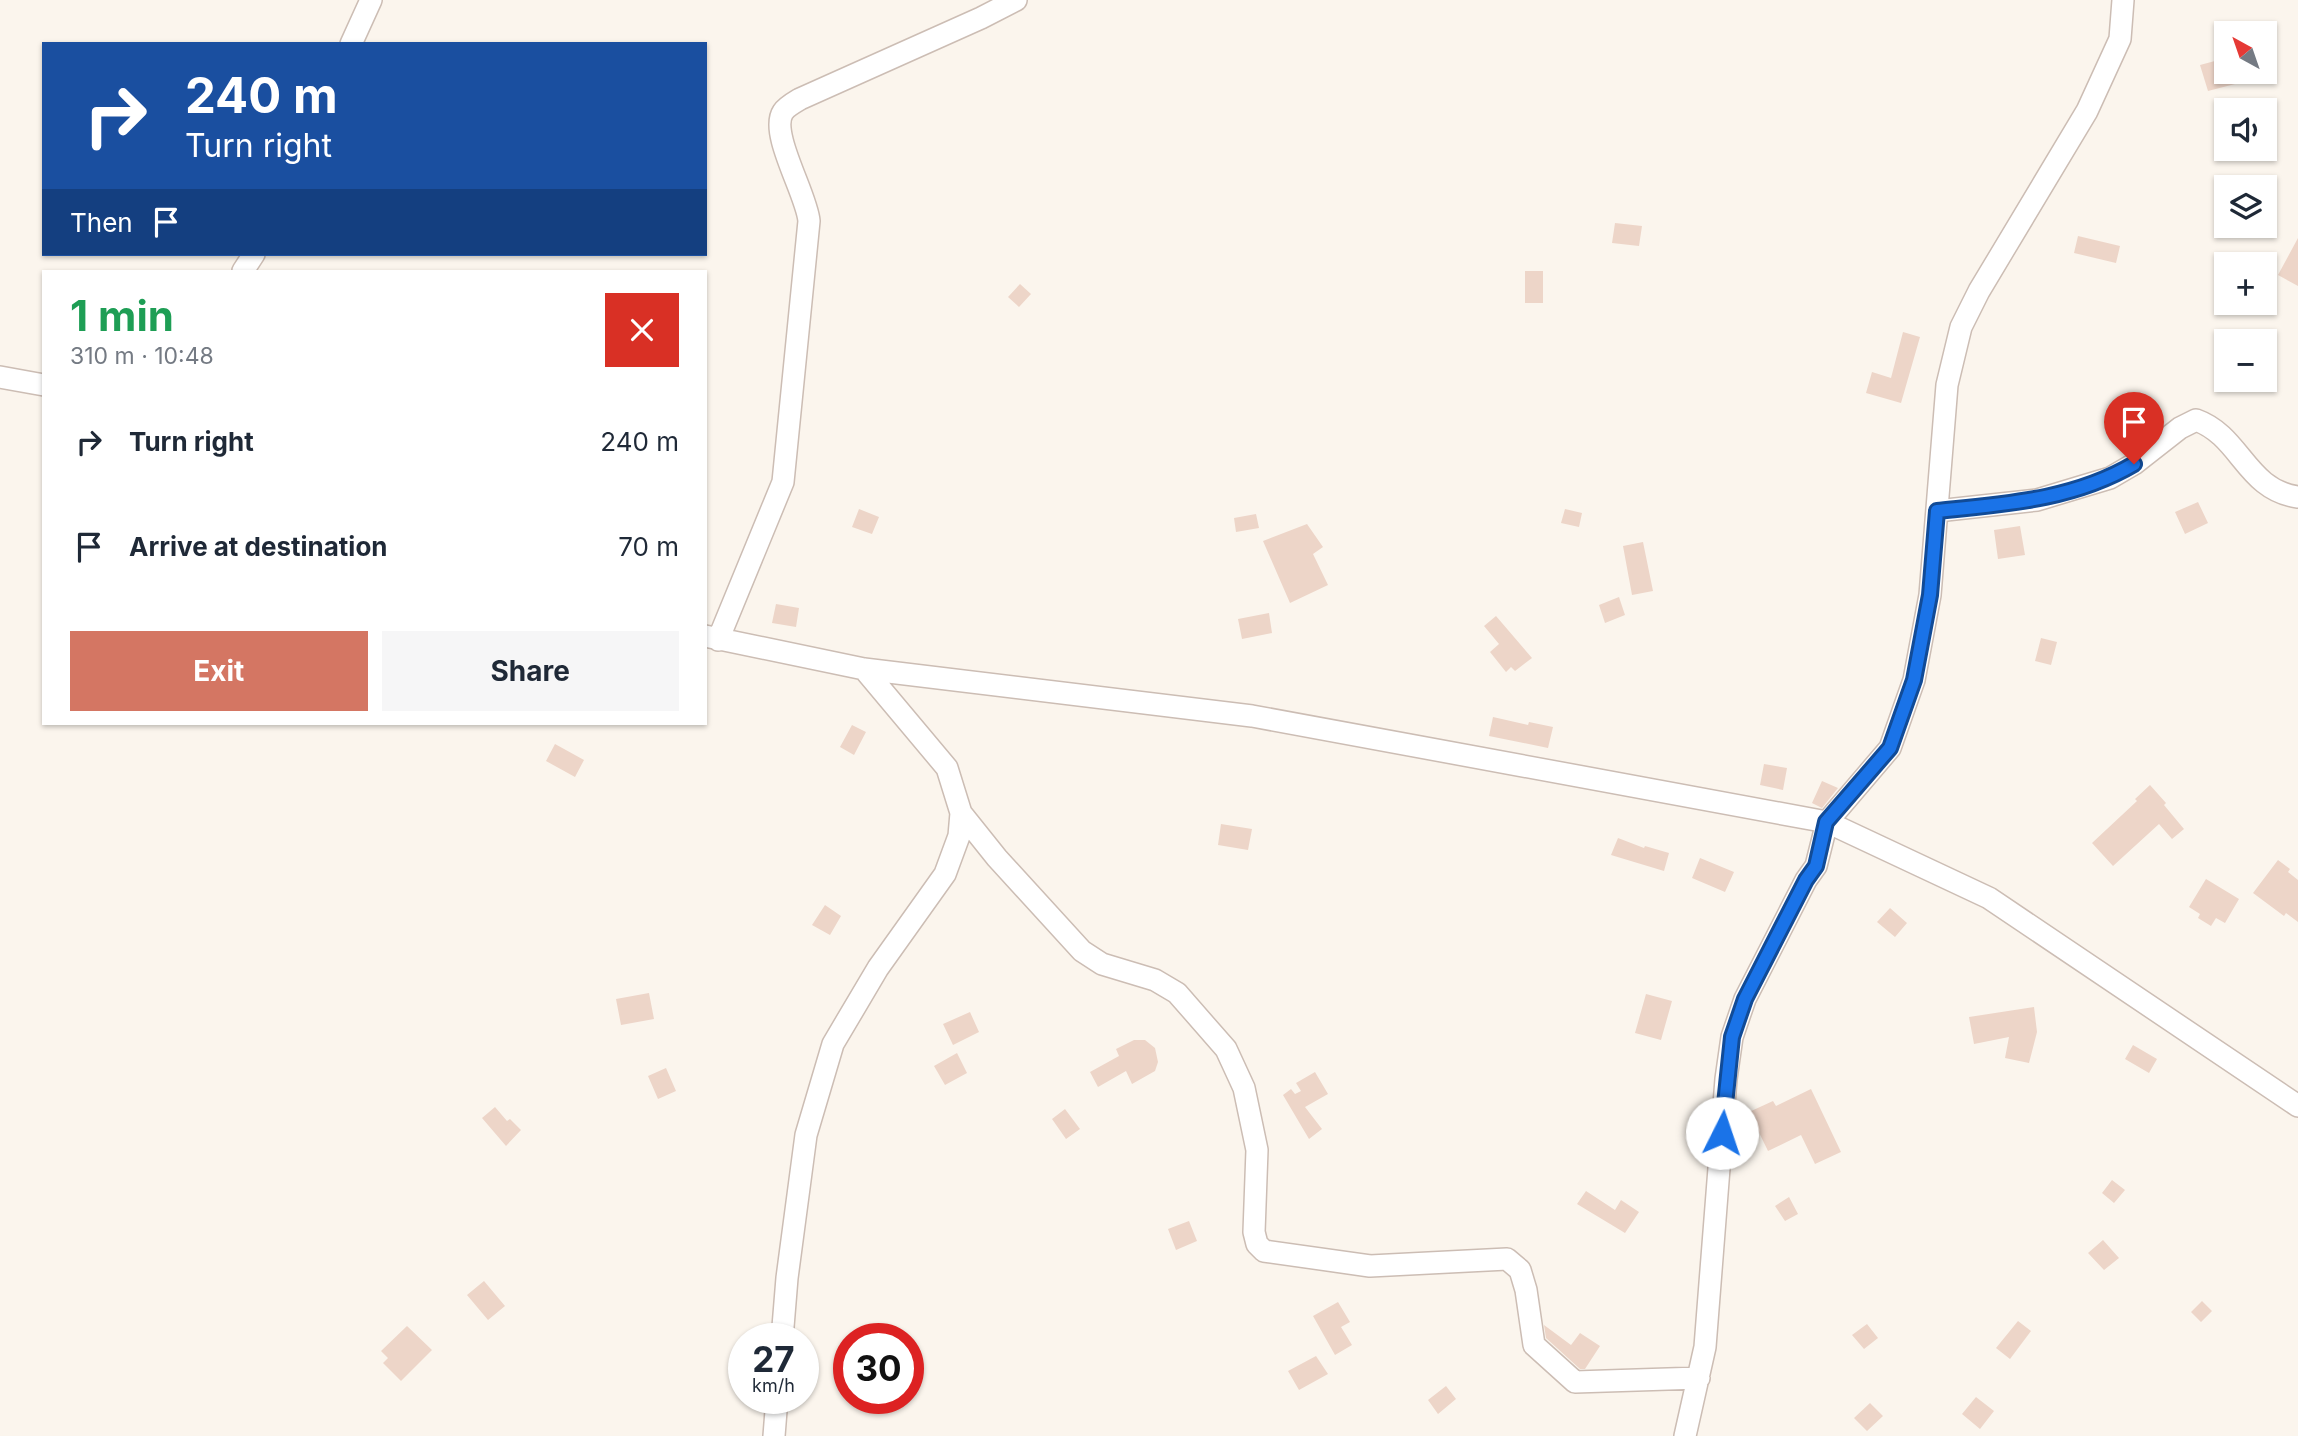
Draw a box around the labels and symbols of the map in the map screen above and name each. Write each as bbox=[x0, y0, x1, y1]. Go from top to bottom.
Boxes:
north arrow bbox=[2214, 21, 2277, 84]
pin bbox=[2104, 392, 2164, 464]
position arrow bbox=[1685, 1096, 1759, 1170]
speed limit sign: 30 bbox=[833, 1323, 924, 1414]

